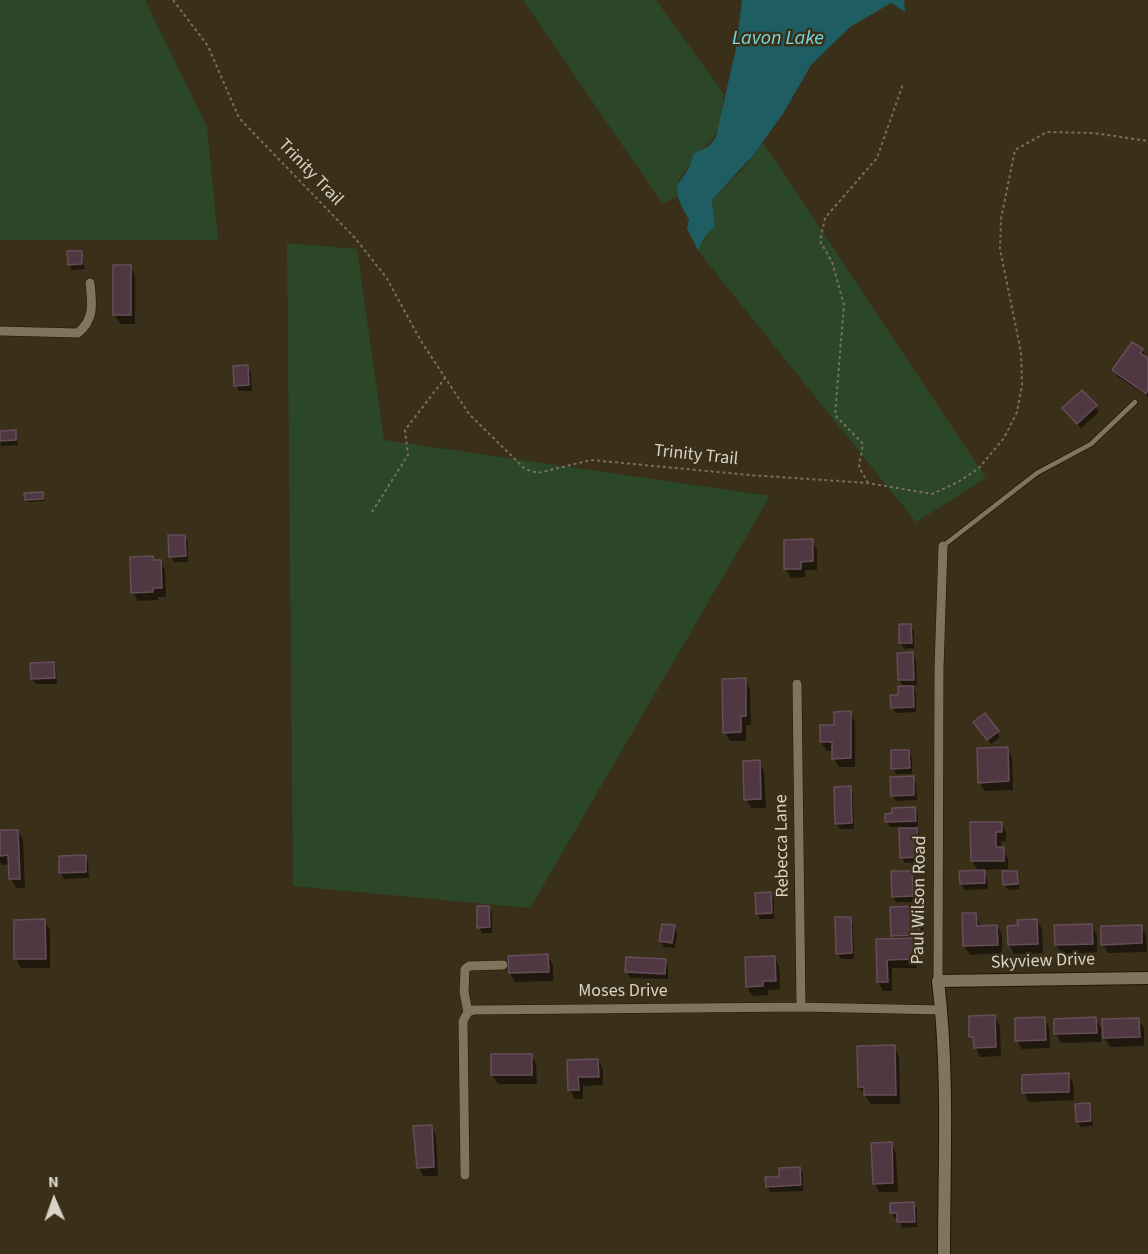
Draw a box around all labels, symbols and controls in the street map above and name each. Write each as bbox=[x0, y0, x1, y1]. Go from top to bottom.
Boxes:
water label: Lavon Lake bbox=[732, 28, 824, 52]
street label: Trinity Trail bbox=[273, 135, 347, 211]
street label: Trinity Trail bbox=[653, 441, 739, 471]
street label: Rebecca Lane bbox=[771, 794, 795, 898]
street label: Paul Wilson Road bbox=[908, 835, 932, 965]
street label: Skyview Drive bbox=[990, 949, 1096, 975]
street label: Moses Drive bbox=[578, 981, 668, 1003]
north arrow bbox=[24, 1170, 84, 1230]
text: N bbox=[48, 1171, 59, 1193]

